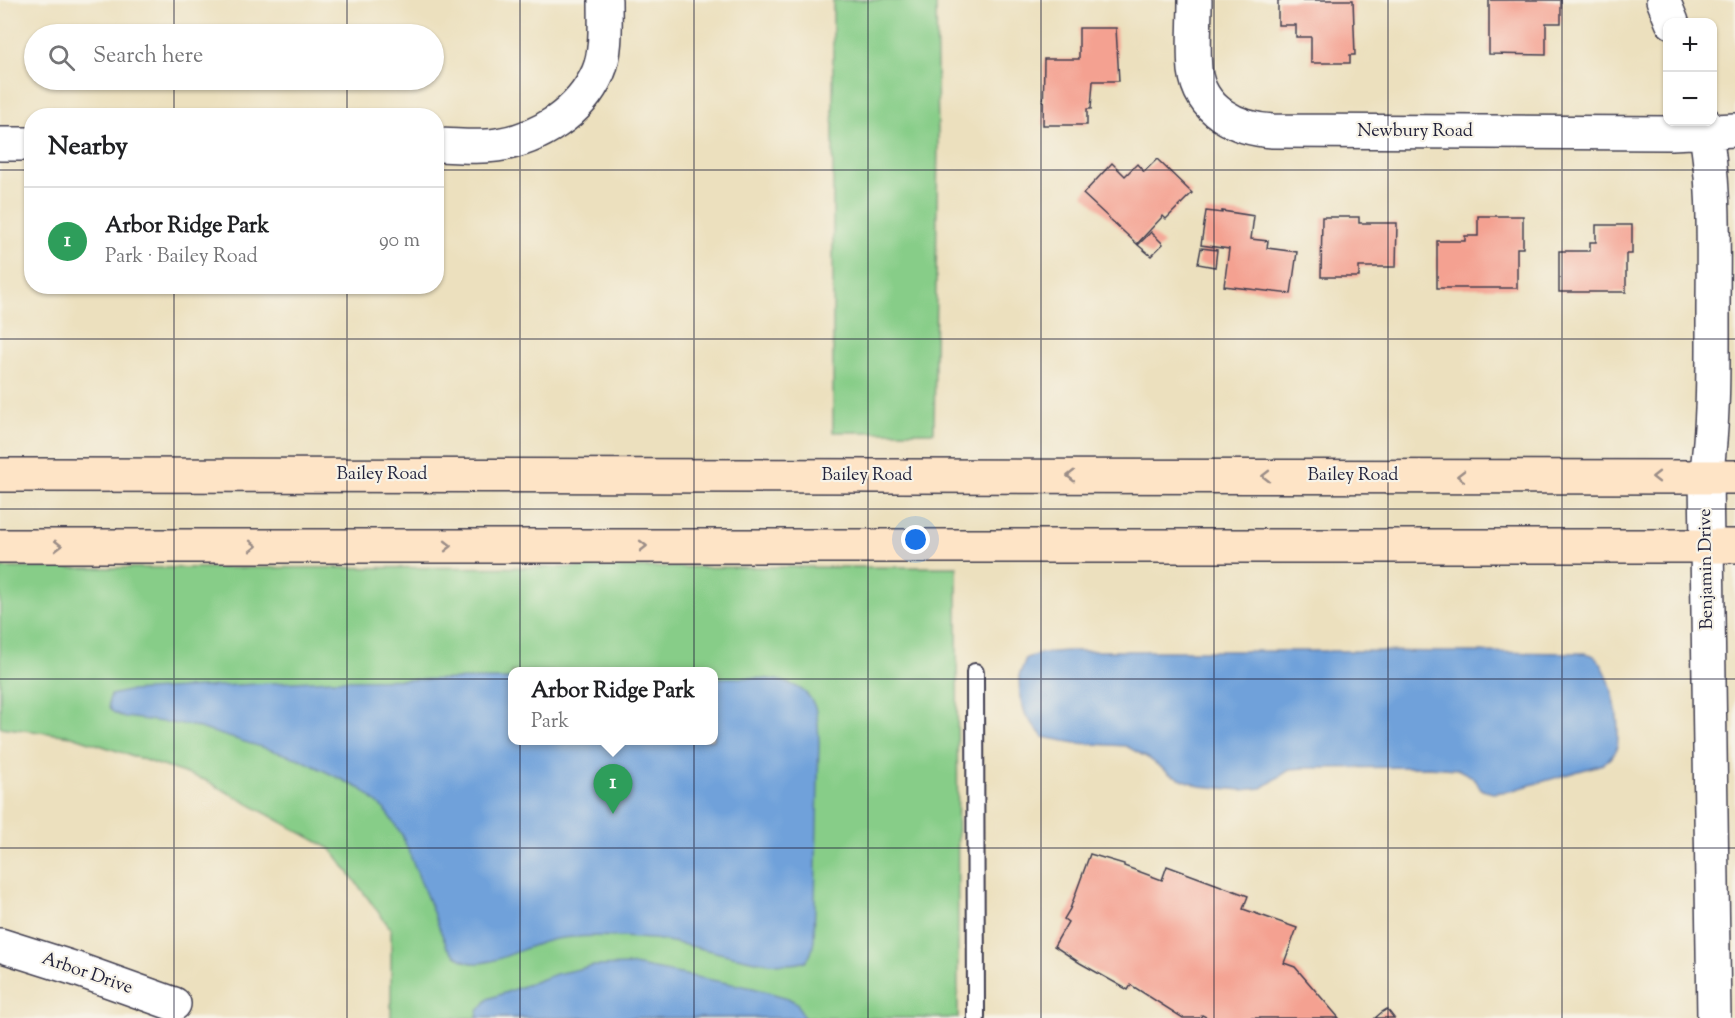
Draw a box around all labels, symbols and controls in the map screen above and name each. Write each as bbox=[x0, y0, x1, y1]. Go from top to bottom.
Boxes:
map controls bbox=[1663, 18, 1717, 126]
button: + bbox=[1663, 18, 1717, 72]
search box bbox=[24, 24, 444, 90]
icon: search bbox=[45, 41, 78, 74]
text: Search here bbox=[93, 41, 203, 73]
button: − bbox=[1663, 72, 1717, 126]
street label: Newbury Road bbox=[1357, 119, 1473, 145]
text: Nearby bbox=[48, 129, 128, 166]
text: Arbor Ridge Park bbox=[105, 211, 269, 243]
text: 1 bbox=[64, 227, 71, 256]
text: 90 m bbox=[379, 227, 420, 256]
text: Park · Bailey Road bbox=[105, 243, 258, 272]
street label: Bailey Road bbox=[337, 462, 427, 488]
street label: Bailey Road bbox=[822, 463, 912, 489]
street label: Bailey Road bbox=[1308, 463, 1398, 489]
one-way arrow bbox=[1066, 470, 1075, 482]
one-way arrow bbox=[1261, 470, 1270, 482]
one-way arrow bbox=[1456, 470, 1465, 482]
one-way arrow bbox=[1651, 471, 1660, 483]
street label: Benjamin Drive bbox=[1693, 508, 1721, 630]
your location bbox=[901, 525, 930, 554]
one-way arrow bbox=[54, 540, 63, 552]
one-way arrow bbox=[249, 540, 258, 552]
one-way arrow bbox=[444, 540, 453, 552]
one-way arrow bbox=[639, 540, 648, 552]
popup bbox=[508, 667, 718, 745]
text: Arbor Ridge Park bbox=[531, 676, 695, 708]
text: Park bbox=[531, 708, 569, 737]
pin: 1 bbox=[594, 764, 632, 814]
street label: Arbor Drive bbox=[38, 946, 136, 1002]

